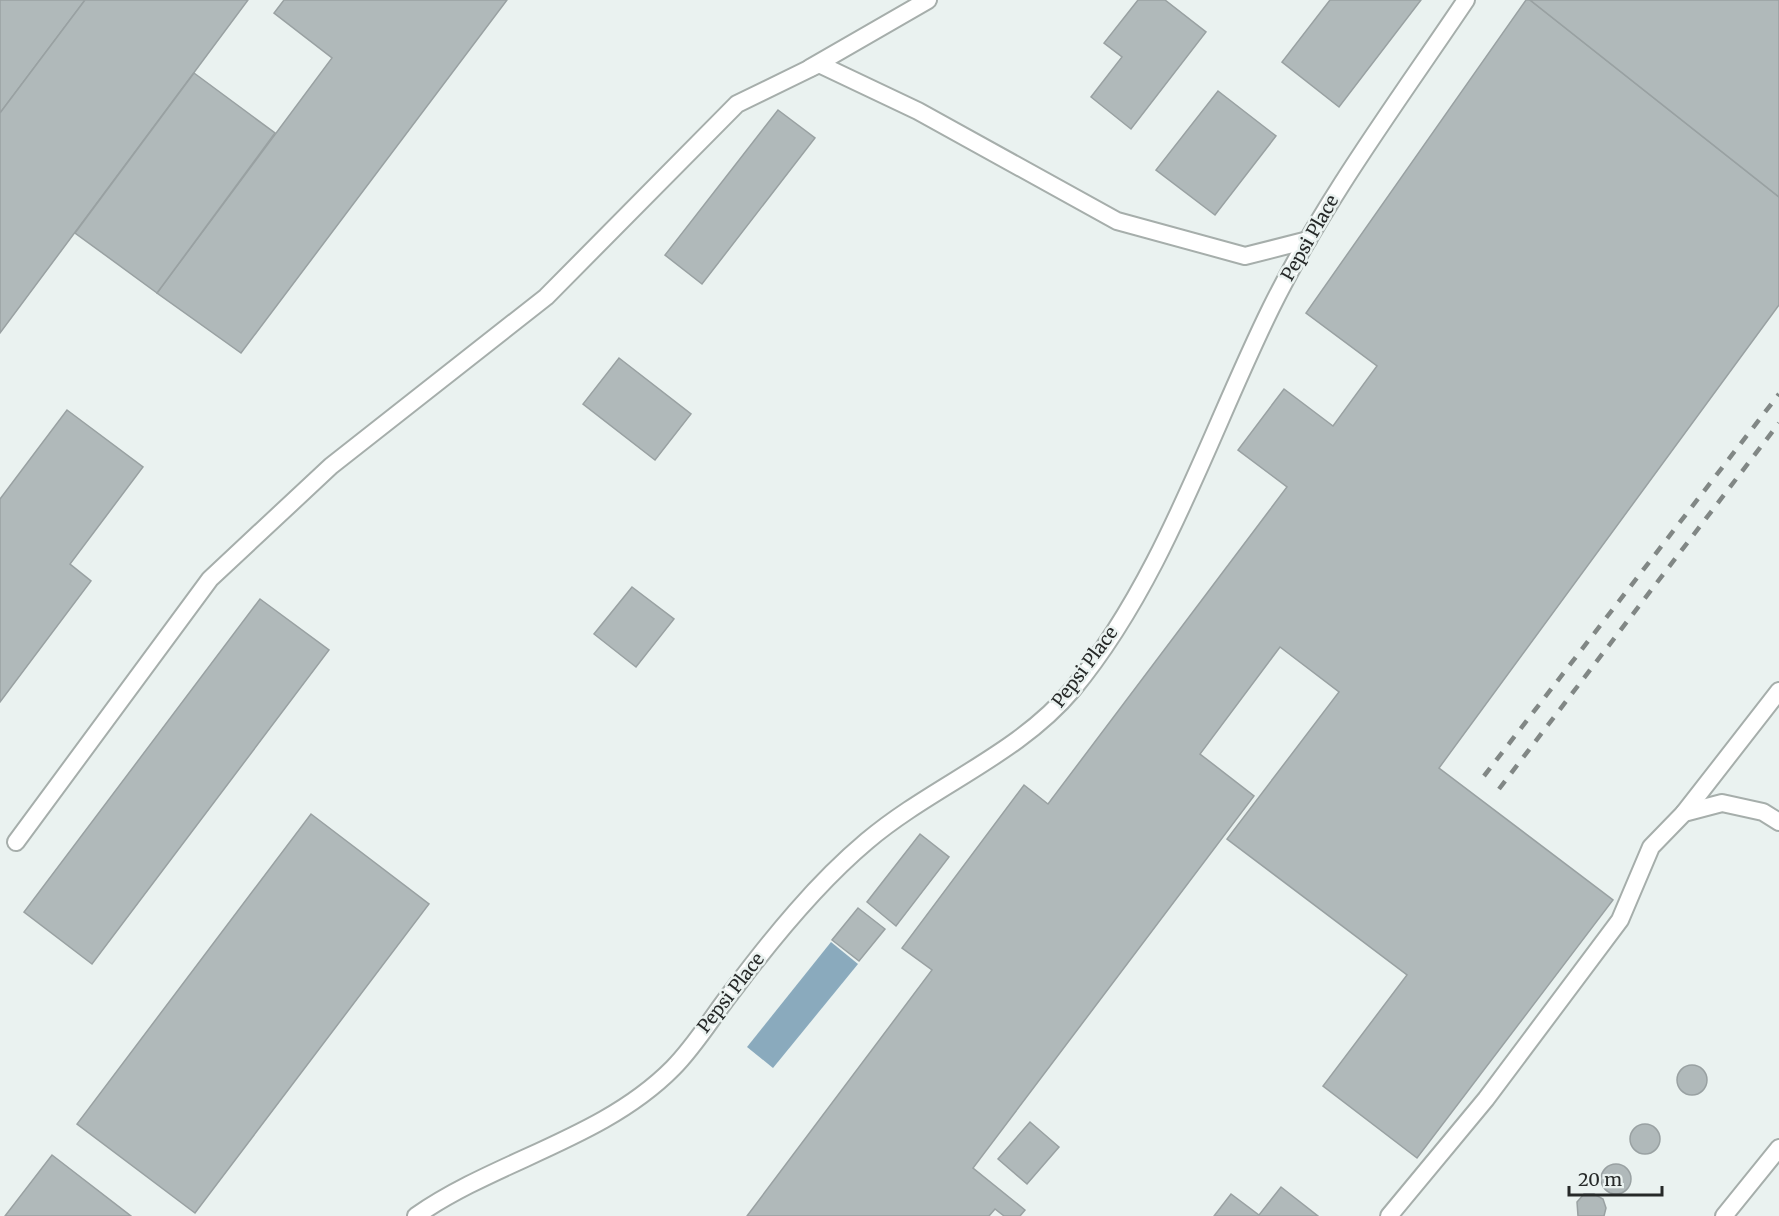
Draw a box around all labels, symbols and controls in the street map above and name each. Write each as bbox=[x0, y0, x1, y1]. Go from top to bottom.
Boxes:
street label: Pepsi Place bbox=[1276, 191, 1343, 285]
street label: Pepsi Place bbox=[1047, 622, 1123, 712]
street label: Pepsi Place bbox=[692, 948, 769, 1037]
scale bar bbox=[1569, 1159, 1662, 1197]
text: 20 m bbox=[1578, 1168, 1622, 1191]

